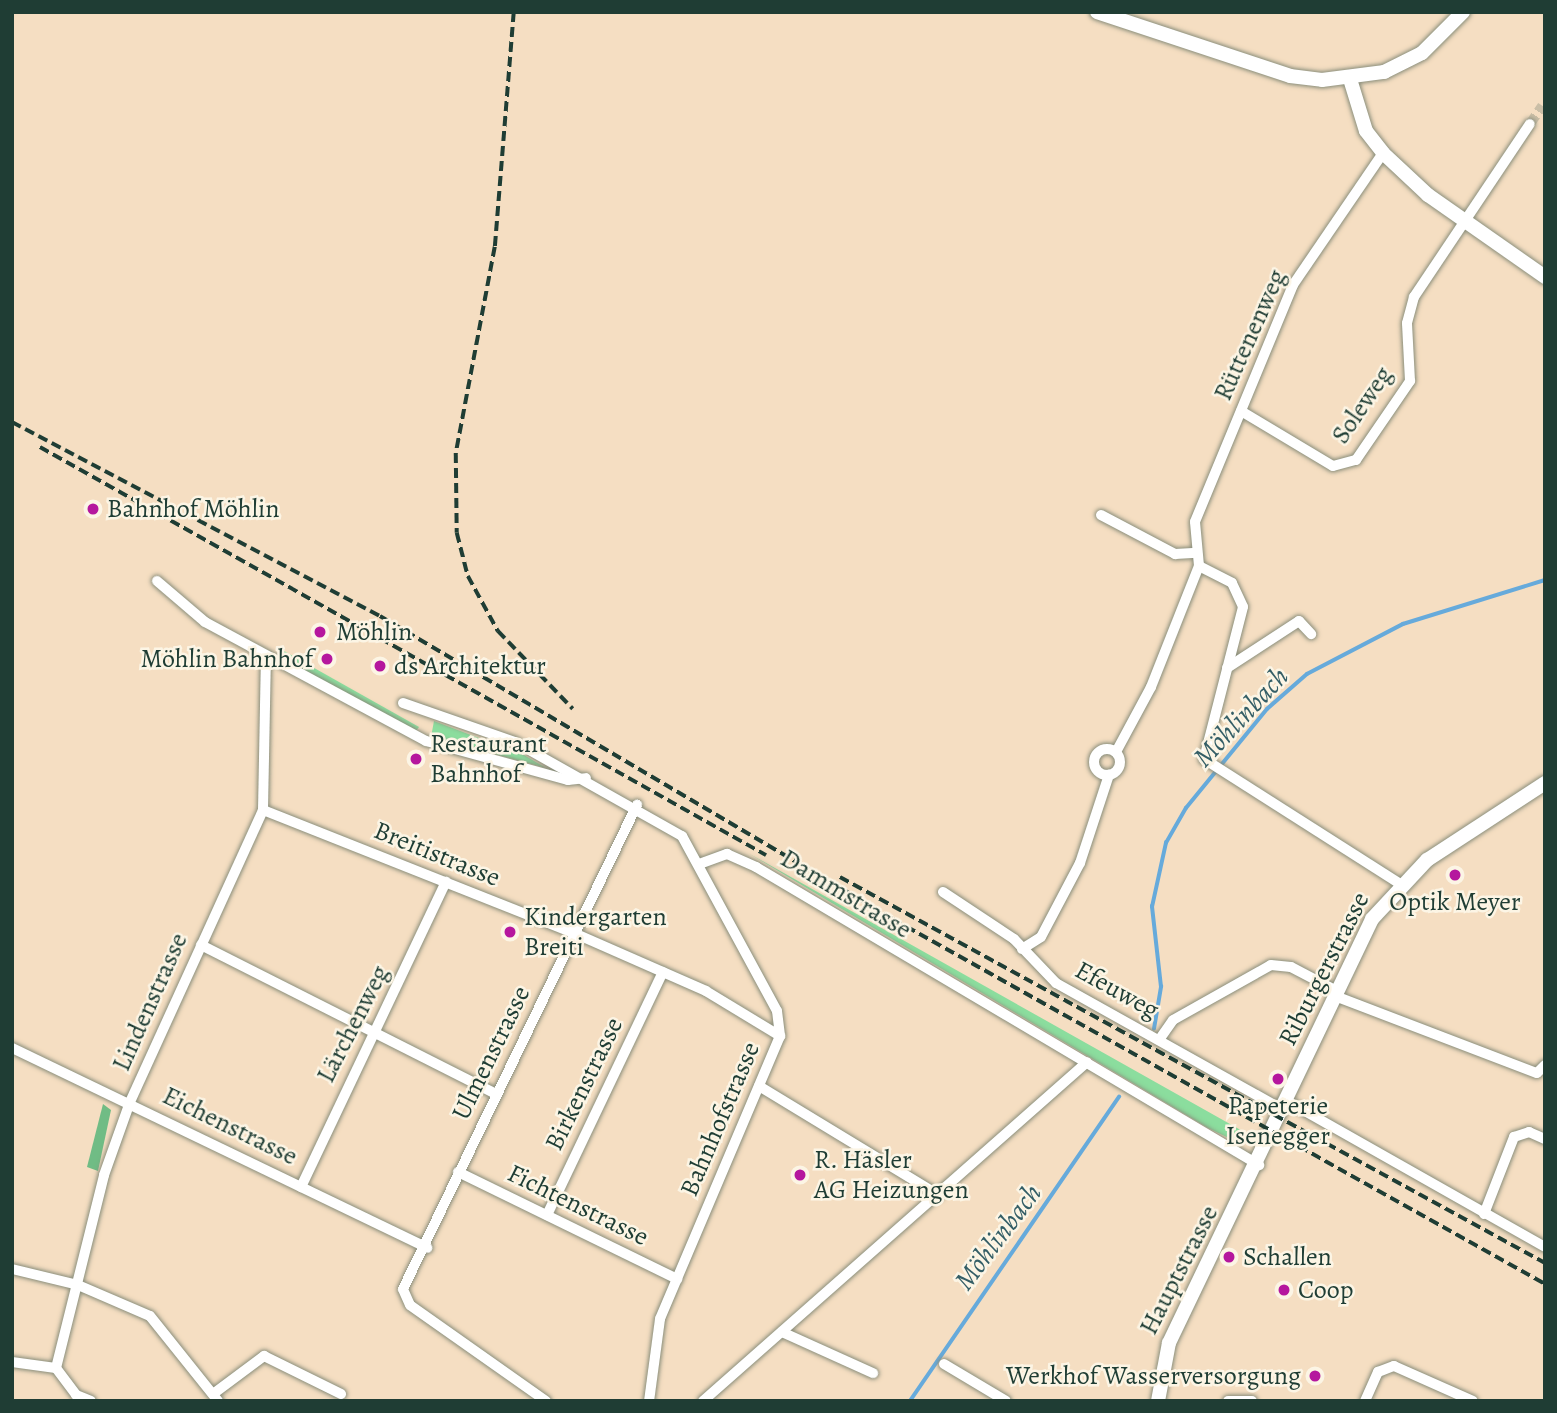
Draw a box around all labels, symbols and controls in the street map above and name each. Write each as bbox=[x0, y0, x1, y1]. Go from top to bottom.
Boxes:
street label: Rüttenenweg bbox=[1207, 265, 1293, 405]
street label: Soleweg bbox=[1325, 360, 1399, 450]
place label: Bahnhof Möhlin bbox=[107, 493, 280, 525]
marker: Bahnhof Möhlin bbox=[85, 501, 101, 517]
place label: Möhlin bbox=[336, 616, 412, 648]
marker: Möhlin bbox=[310, 622, 330, 642]
place label: Möhlin Bahnhof bbox=[140, 643, 313, 675]
place label: ds Architektur bbox=[394, 650, 546, 682]
marker: Möhlin Bahnhof bbox=[319, 651, 335, 667]
marker: ds Architektur bbox=[372, 658, 388, 674]
water label: Möhlinbach bbox=[1186, 660, 1296, 774]
place label: Restaurant Bahnhof bbox=[430, 728, 547, 790]
marker: Restaurant Bahnhof bbox=[408, 751, 424, 767]
street label: Breitistrasse bbox=[369, 815, 505, 893]
street label: Dammstrasse bbox=[775, 843, 917, 945]
marker: Optik Meyer bbox=[1447, 867, 1463, 883]
place label: Optik Meyer bbox=[1389, 886, 1521, 918]
street label: Riburgerstrasse bbox=[1272, 887, 1376, 1051]
place label: Kindergarten Breiti bbox=[524, 901, 667, 962]
marker: Kindergarten Breiti bbox=[502, 924, 518, 940]
street label: Lindenstrasse bbox=[106, 928, 194, 1076]
street label: Efeuweg bbox=[1070, 954, 1164, 1026]
street label: Lärchenweg bbox=[310, 960, 396, 1088]
street label: Ulmenstrasse bbox=[445, 981, 537, 1125]
street label: Birkenstrasse bbox=[538, 1012, 630, 1156]
street label: Bahnhofstrasse bbox=[673, 1037, 767, 1201]
marker: Papeterie Isenegger bbox=[1270, 1071, 1286, 1087]
street label: Eichenstrasse bbox=[157, 1080, 303, 1172]
place label: Papeterie Isenegger bbox=[1226, 1090, 1330, 1152]
place label: R. Häsler AG Heizungen bbox=[814, 1144, 969, 1206]
street label: Fichtenstrasse bbox=[502, 1157, 654, 1253]
marker: R. Häsler AG Heizungen bbox=[792, 1167, 808, 1183]
water label: Möhlinbach bbox=[947, 1177, 1049, 1297]
street label: Hauptstrasse bbox=[1133, 1200, 1225, 1340]
place label: Schallen bbox=[1243, 1241, 1332, 1273]
marker: Schallen bbox=[1221, 1249, 1237, 1265]
place label: Coop bbox=[1298, 1274, 1353, 1306]
marker: Coop bbox=[1276, 1282, 1292, 1298]
place label: Werkhof Wasserversorgung bbox=[1006, 1360, 1301, 1392]
marker: Werkhof Wasserversorgung bbox=[1307, 1368, 1323, 1384]

